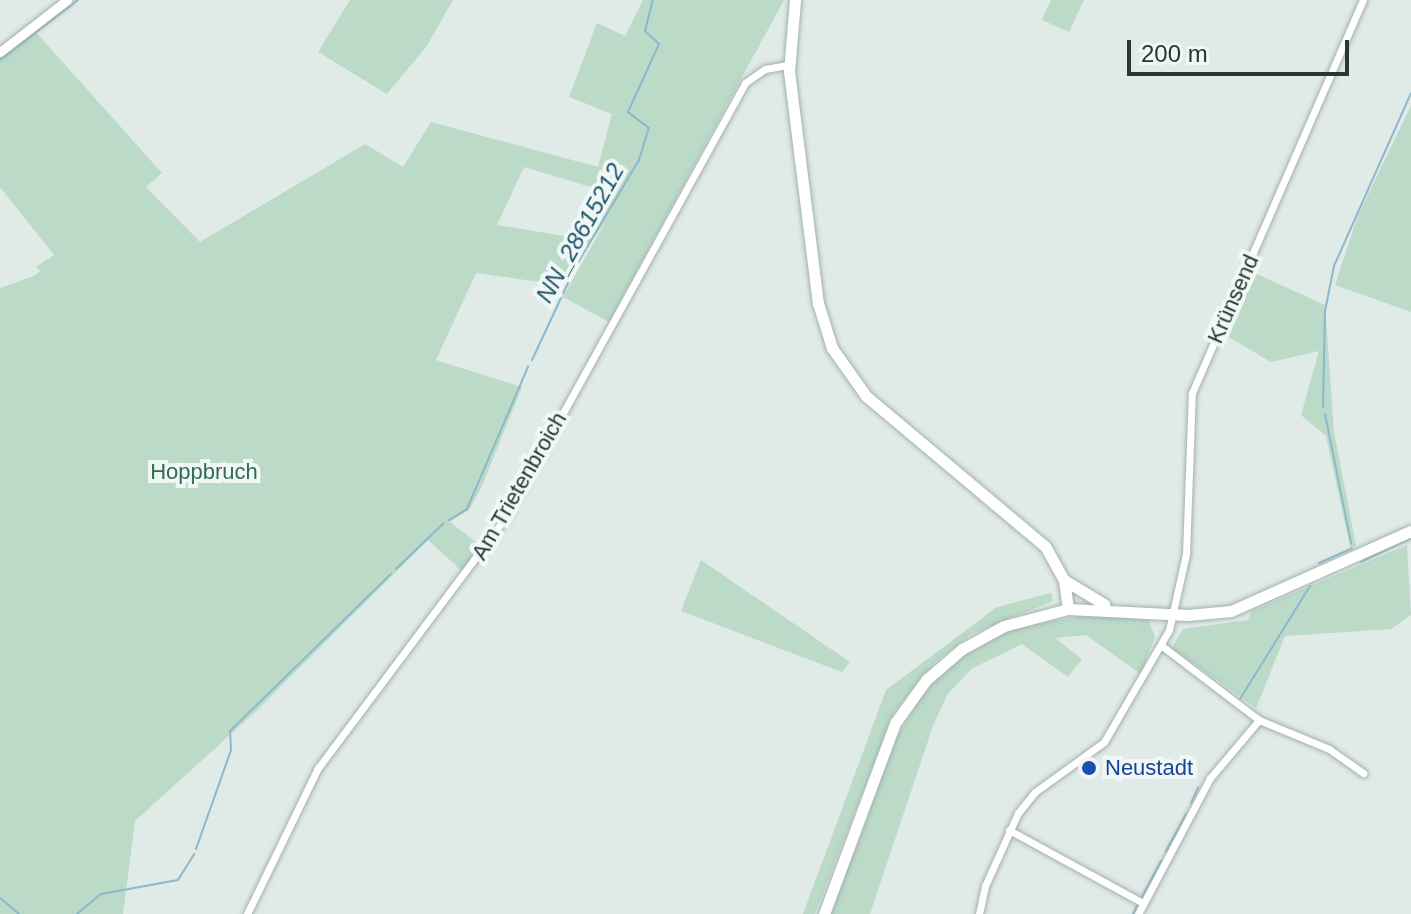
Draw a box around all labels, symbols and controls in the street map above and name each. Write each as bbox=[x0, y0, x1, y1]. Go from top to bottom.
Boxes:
scale bar bbox=[1131, 24, 1353, 74]
text: 200 m bbox=[1141, 40, 1208, 67]
water label: NN_28615212 bbox=[530, 158, 630, 308]
street label: Krünsend bbox=[1202, 251, 1264, 347]
street label: Am Trietenbroich bbox=[466, 407, 572, 565]
park label: Hoppbruch bbox=[150, 459, 258, 485]
place label: Neustadt bbox=[1105, 755, 1193, 781]
marker: Neustadt bbox=[1080, 759, 1098, 777]

